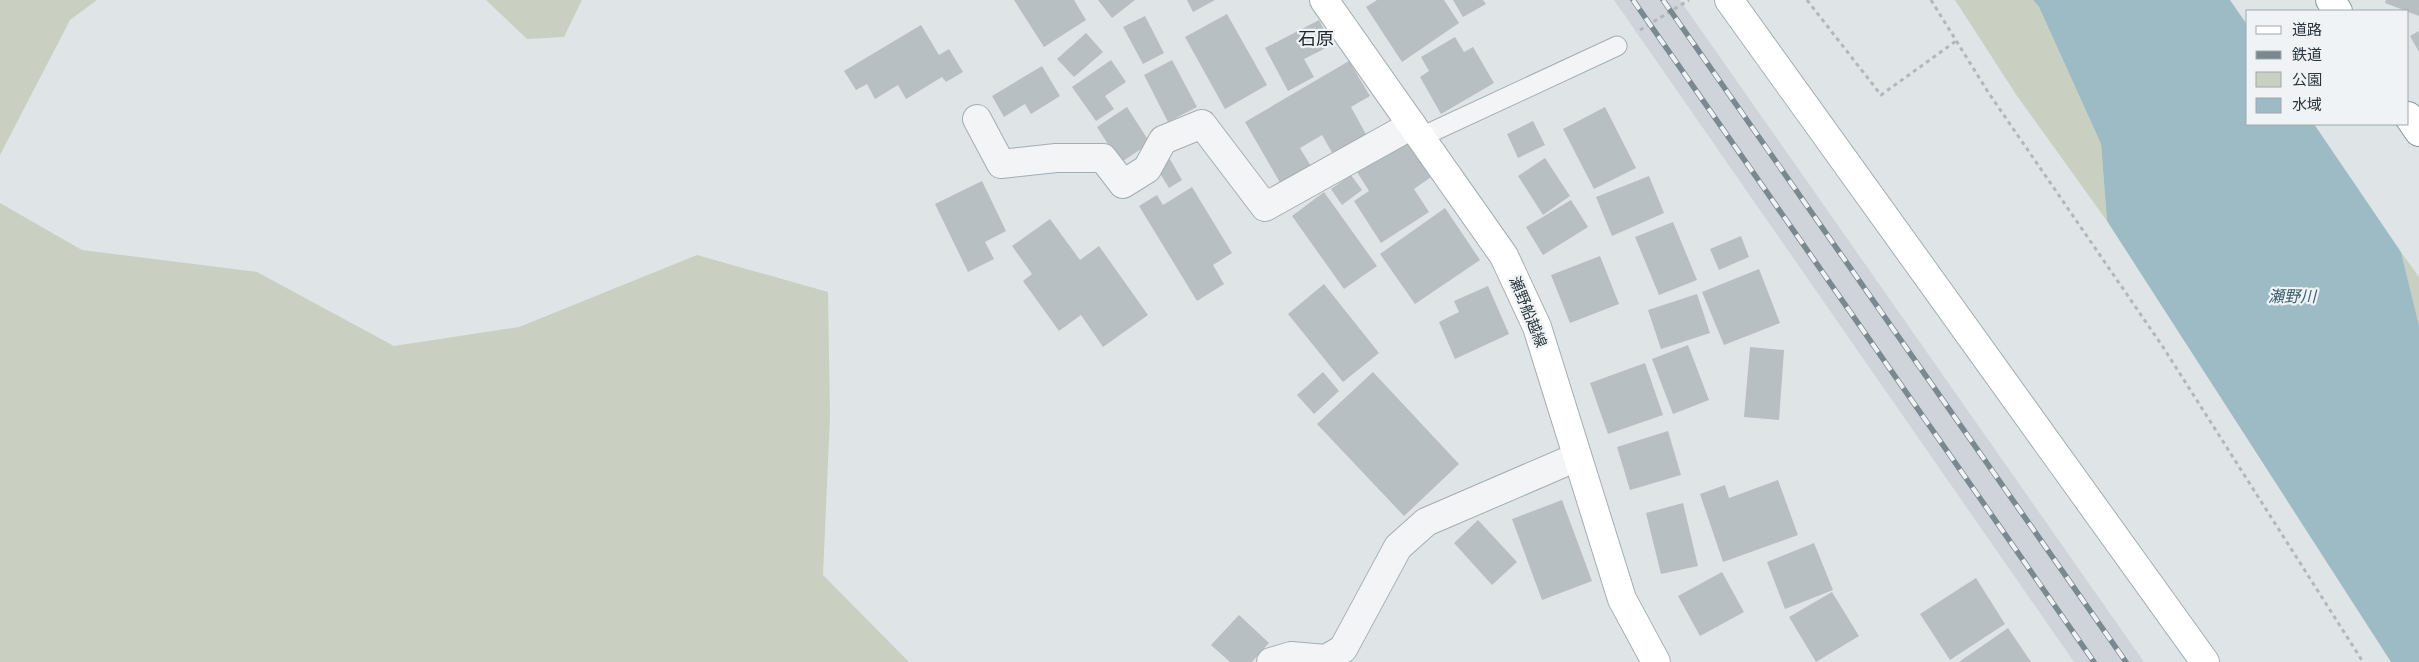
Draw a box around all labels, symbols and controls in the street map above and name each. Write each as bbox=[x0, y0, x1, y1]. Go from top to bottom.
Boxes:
legend bbox=[2246, 10, 2409, 125]
text: 道路 bbox=[2292, 21, 2322, 39]
district label: 石原 bbox=[1298, 28, 1334, 50]
text: 鉄道 bbox=[2292, 46, 2322, 64]
text: 公園 bbox=[2292, 71, 2322, 89]
text: 水域 bbox=[2292, 96, 2322, 114]
street label: 瀬野船越線 bbox=[1506, 274, 1550, 350]
water label: 瀬野川 bbox=[2268, 287, 2318, 306]

